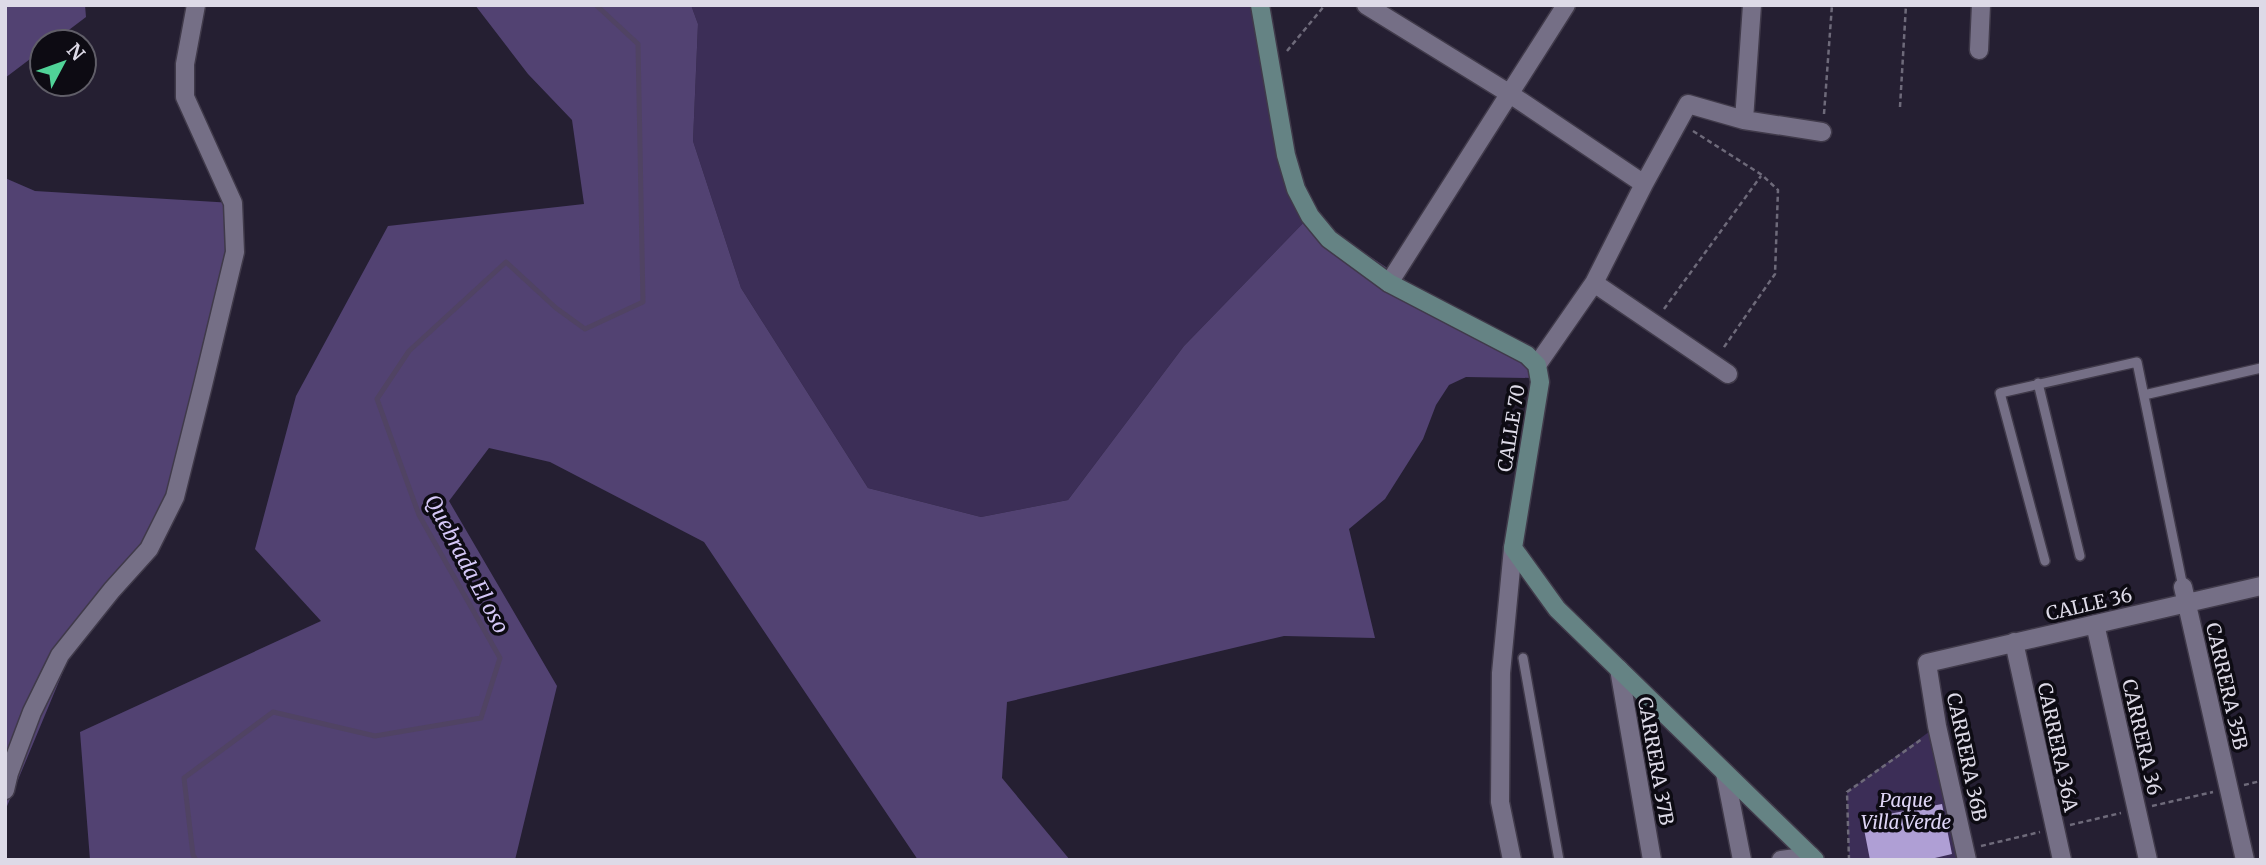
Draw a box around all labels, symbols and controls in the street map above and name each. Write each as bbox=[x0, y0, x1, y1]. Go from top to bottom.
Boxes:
north arrow bbox=[28, 28, 98, 98]
text: N bbox=[62, 38, 90, 65]
street label: CALLE 70 bbox=[1492, 383, 1530, 473]
water label: Quebrada El oso bbox=[419, 490, 515, 638]
street label: CALLE 36 bbox=[2044, 582, 2134, 626]
street label: CARRERA 35B bbox=[2201, 620, 2253, 752]
street label: CARRERA 36 bbox=[2117, 677, 2167, 797]
street label: CARRERA 36A bbox=[2033, 680, 2084, 814]
street label: CARRERA 36B bbox=[1942, 691, 1992, 824]
street label: CARRERA 37B bbox=[1633, 695, 1679, 827]
park label: Paque Villa Verde bbox=[1861, 788, 1952, 834]

